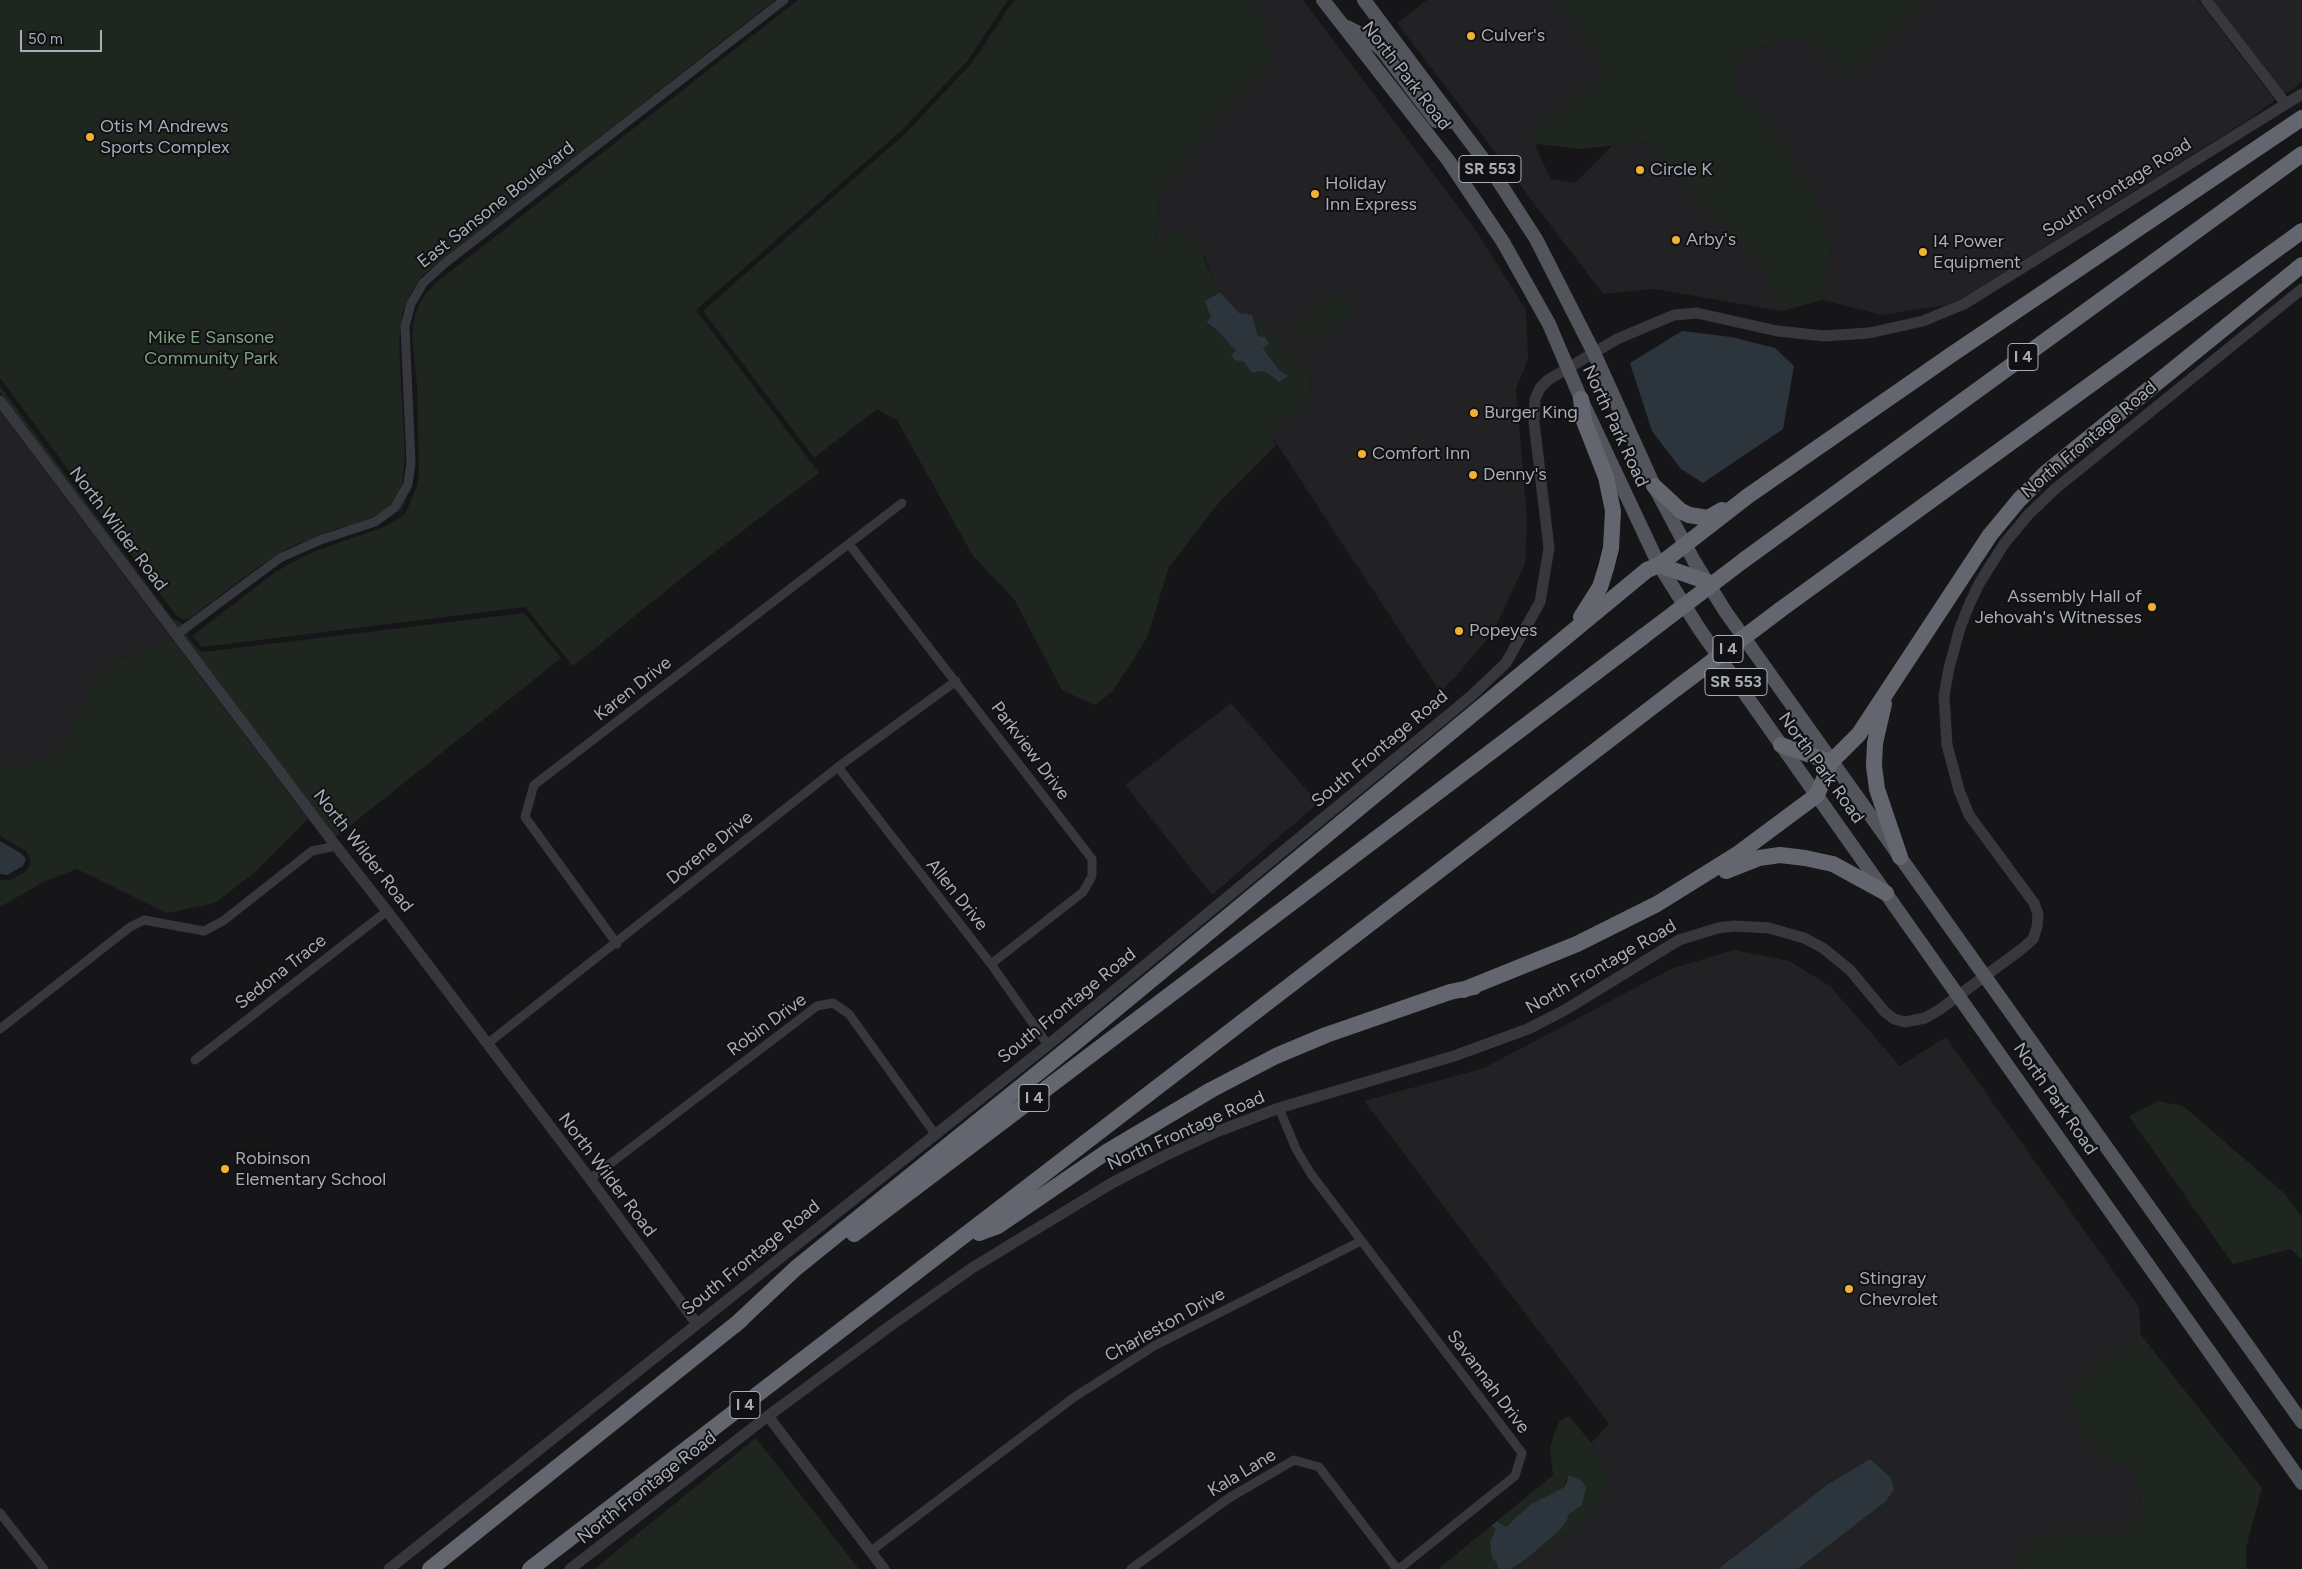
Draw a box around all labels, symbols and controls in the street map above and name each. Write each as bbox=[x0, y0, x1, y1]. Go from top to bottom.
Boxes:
street label: North Park Road bbox=[1357, 17, 1455, 135]
scale bar bbox=[22, 20, 105, 52]
place label: Culver's bbox=[1481, 25, 1545, 47]
text: 50 m bbox=[28, 30, 63, 48]
marker: Culver's bbox=[1465, 30, 1477, 42]
place label: Otis M Andrews Sports Complex bbox=[100, 116, 229, 158]
marker: Otis M Andrews Sports Complex bbox=[84, 131, 96, 143]
street label: South Frontage Road bbox=[2039, 133, 2195, 243]
street label: East Sansone Boulevard bbox=[413, 137, 579, 273]
road number: SR 553 bbox=[1459, 156, 1521, 182]
place label: Circle K bbox=[1650, 159, 1712, 181]
marker: Circle K bbox=[1634, 164, 1646, 176]
place label: Holiday Inn Express bbox=[1325, 173, 1417, 215]
marker: Holiday Inn Express bbox=[1309, 188, 1321, 200]
place label: Arby's bbox=[1686, 229, 1736, 251]
place label: I4 Power Equipment bbox=[1933, 231, 2021, 274]
marker: Arby's bbox=[1670, 234, 1682, 246]
marker: I4 Power Equipment bbox=[1917, 246, 1929, 258]
park label: Mike E Sansone Community Park bbox=[144, 327, 278, 369]
road number: I 4 bbox=[2008, 344, 2038, 371]
street label: North Park Road bbox=[1577, 362, 1653, 490]
street label: North Frontage Road bbox=[2017, 377, 2161, 503]
place label: Burger King bbox=[1484, 402, 1578, 424]
marker: Burger King bbox=[1468, 407, 1480, 419]
place label: Comfort Inn bbox=[1372, 443, 1470, 465]
marker: Comfort Inn bbox=[1356, 448, 1368, 460]
street label: North Wilder Road bbox=[64, 463, 172, 595]
place label: Denny's bbox=[1483, 464, 1547, 486]
marker: Denny's bbox=[1467, 469, 1479, 481]
place label: Assembly Hall of Jehovah's Witnesses bbox=[1975, 586, 2142, 628]
marker: Assembly Hall of Jehovah's Witnesses bbox=[2146, 601, 2158, 613]
place label: Popeyes bbox=[1469, 620, 1537, 642]
marker: Popeyes bbox=[1453, 625, 1465, 637]
road number: I 4 bbox=[1713, 636, 1743, 662]
street label: Karen Drive bbox=[590, 652, 676, 726]
road number: SR 553 bbox=[1705, 669, 1767, 696]
street label: South Frontage Road bbox=[1307, 686, 1453, 812]
street label: Parkview Drive bbox=[986, 698, 1074, 804]
street label: North Park Road bbox=[1774, 708, 1868, 828]
street label: North Wilder Road bbox=[308, 785, 418, 917]
street label: Dorene Drive bbox=[663, 807, 757, 889]
street label: Allen Drive bbox=[922, 855, 992, 935]
street label: North Frontage Road bbox=[1522, 915, 1680, 1019]
street label: Sedona Trace bbox=[231, 930, 331, 1014]
street label: South Frontage Road bbox=[994, 944, 1140, 1068]
street label: Robin Drive bbox=[723, 989, 811, 1061]
street label: North Park Road bbox=[2008, 1039, 2102, 1159]
road number: I 4 bbox=[1019, 1084, 1049, 1112]
street label: North Frontage Road bbox=[1104, 1087, 1268, 1175]
street label: North Wilder Road bbox=[553, 1109, 661, 1241]
place label: Robinson Elementary School bbox=[235, 1148, 386, 1190]
marker: Robinson Elementary School bbox=[219, 1163, 231, 1175]
street label: South Frontage Road bbox=[678, 1196, 824, 1320]
place label: Stingray Chevrolet bbox=[1859, 1268, 1938, 1310]
street label: Charleston Drive bbox=[1101, 1283, 1229, 1367]
marker: Stingray Chevrolet bbox=[1843, 1283, 1855, 1295]
street label: Savannah Drive bbox=[1442, 1326, 1534, 1438]
road number: I 4 bbox=[730, 1392, 760, 1418]
street label: North Frontage Road bbox=[573, 1427, 721, 1549]
street label: Kala Lane bbox=[1204, 1444, 1280, 1502]

